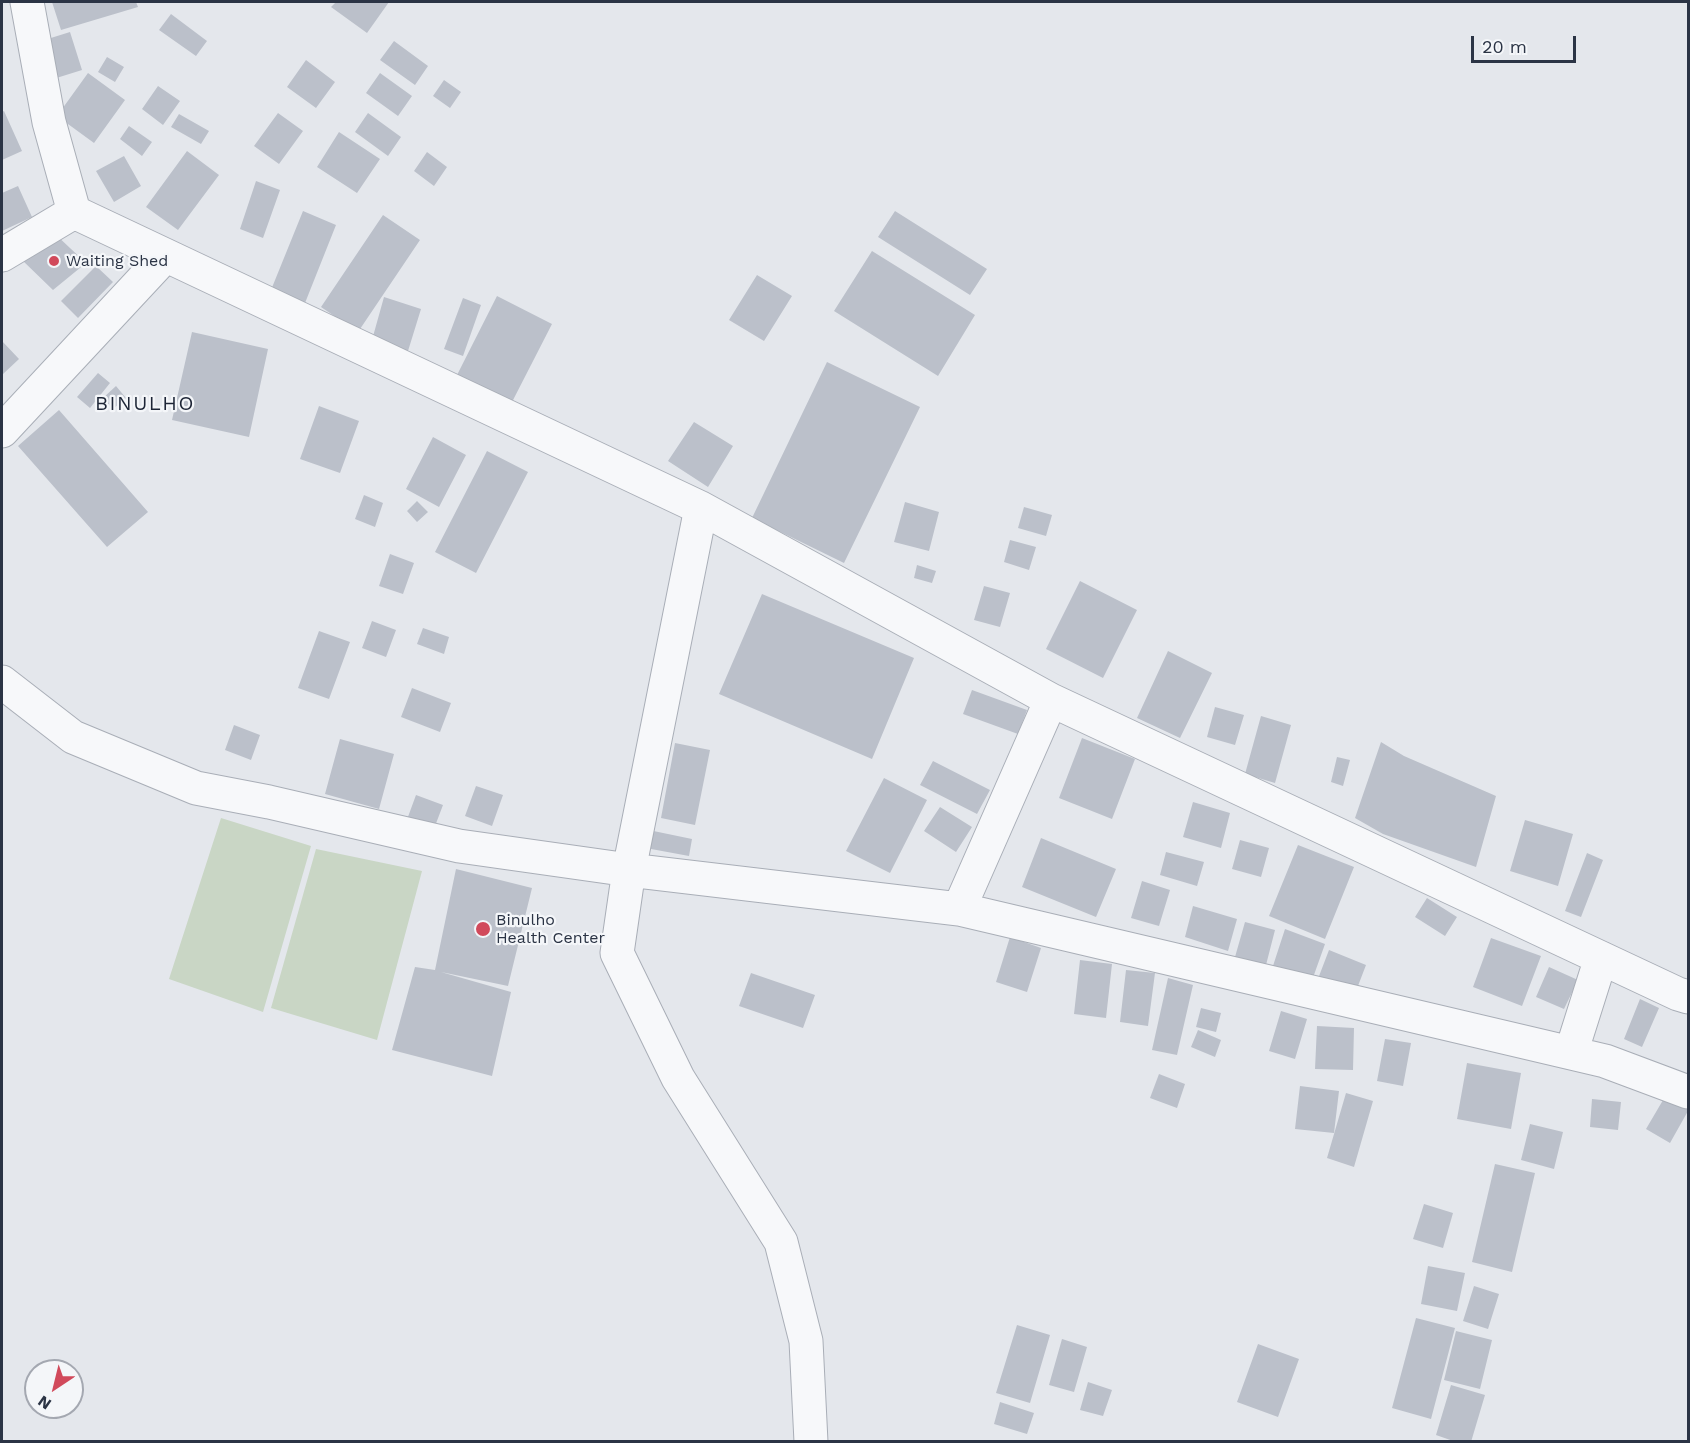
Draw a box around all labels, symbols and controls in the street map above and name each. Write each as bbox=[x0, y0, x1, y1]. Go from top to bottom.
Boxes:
scale bar bbox=[1474, 24, 1579, 62]
text: 20 m bbox=[1482, 36, 1527, 57]
place label: Waiting Shed bbox=[66, 251, 168, 271]
marker: Waiting Shed bbox=[47, 254, 61, 268]
district label: BINULHO bbox=[95, 392, 195, 416]
place label: Binulho Health Center bbox=[496, 910, 605, 948]
marker: Binulho Health Center bbox=[474, 920, 492, 938]
north arrow bbox=[24, 1359, 84, 1419]
text: N bbox=[34, 1391, 55, 1414]

